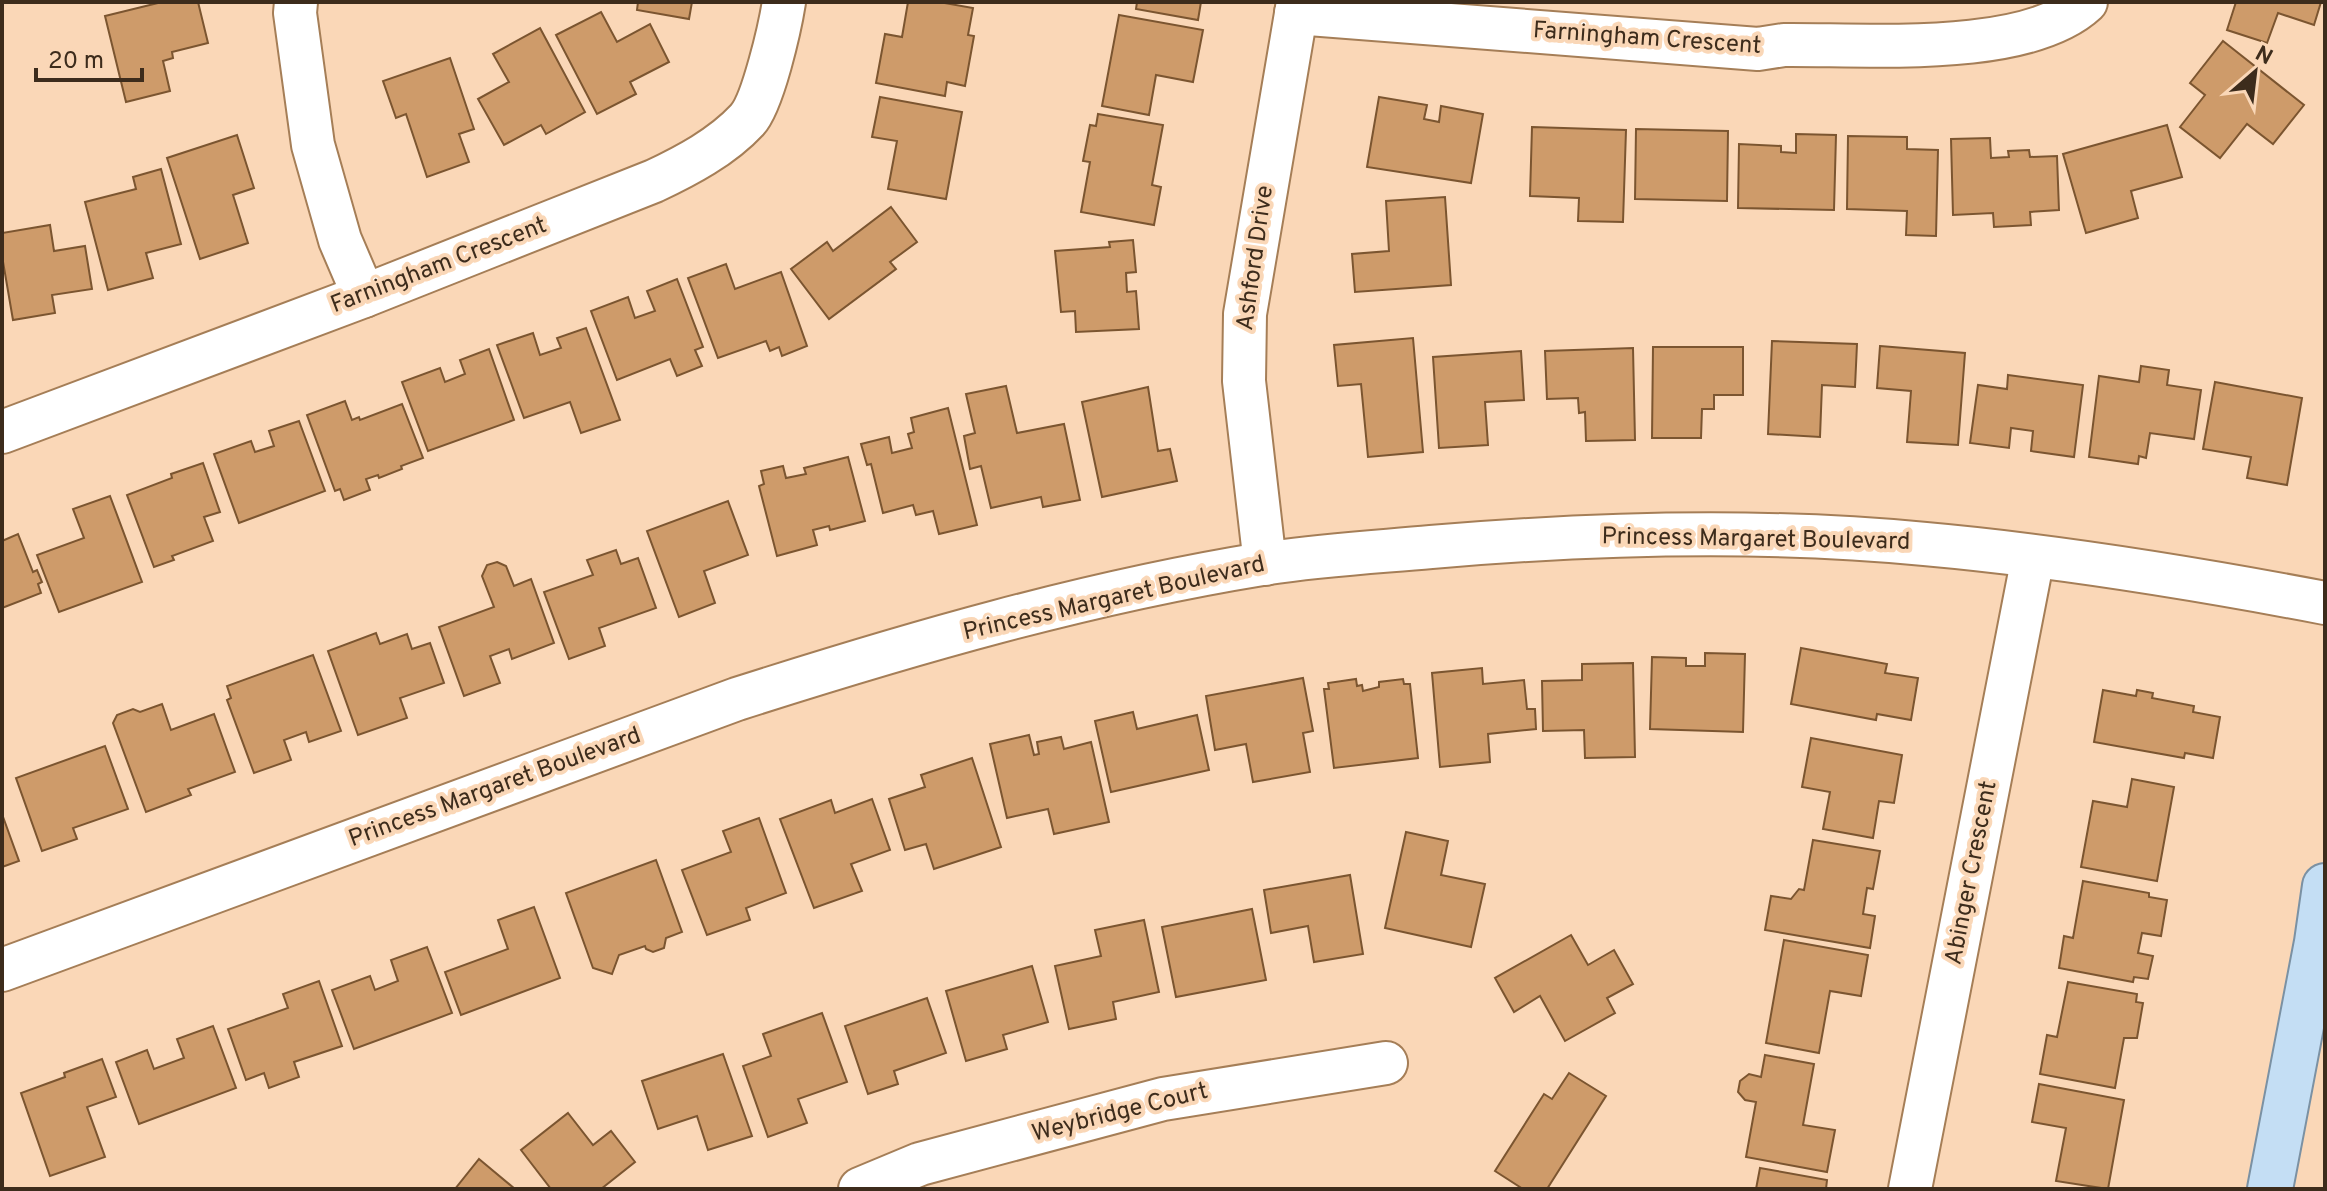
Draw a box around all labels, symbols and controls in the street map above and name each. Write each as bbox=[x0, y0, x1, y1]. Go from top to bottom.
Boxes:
street label: Farningham Crescent bbox=[1532, 16, 1762, 62]
scale bar bbox=[36, 32, 142, 82]
north arrow bbox=[2215, 32, 2295, 112]
text: N bbox=[2250, 41, 2277, 72]
text: 20 m bbox=[48, 47, 104, 77]
street label: Ashford Drive bbox=[1231, 183, 1281, 333]
street label: Farningham Crescent bbox=[327, 211, 551, 321]
street label: Princess Margaret Boulevard bbox=[1601, 522, 1911, 558]
street label: Princess Margaret Boulevard bbox=[960, 550, 1268, 648]
street label: Princess Margaret Boulevard bbox=[345, 721, 645, 855]
street label: Abinger Crescent bbox=[1939, 778, 2005, 968]
street label: Weybridge Court bbox=[1029, 1077, 1211, 1149]

